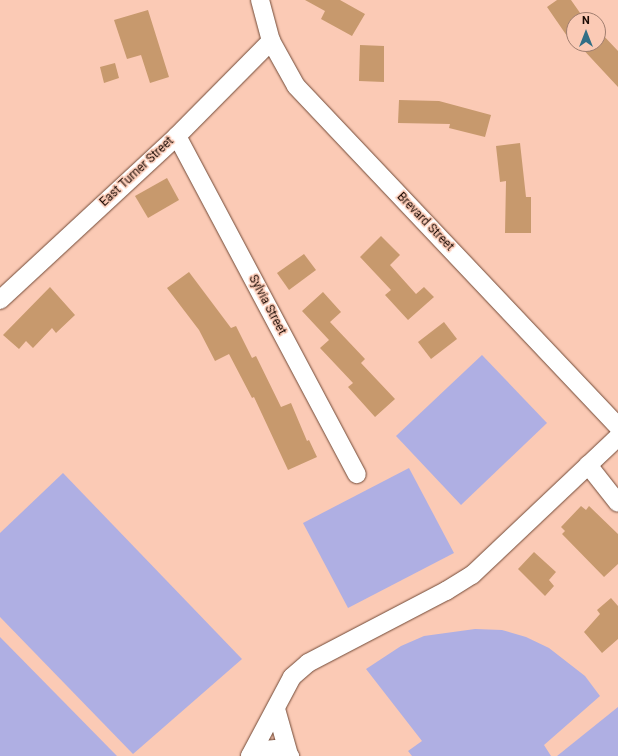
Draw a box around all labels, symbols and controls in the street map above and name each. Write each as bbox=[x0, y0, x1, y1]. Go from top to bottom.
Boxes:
north arrow bbox=[566, 12, 606, 52]
text: N bbox=[582, 14, 590, 27]
street label: East Turner Street bbox=[97, 134, 177, 210]
street label: Brevard Street bbox=[394, 190, 456, 254]
street label: Sylvia Street bbox=[245, 273, 289, 337]

